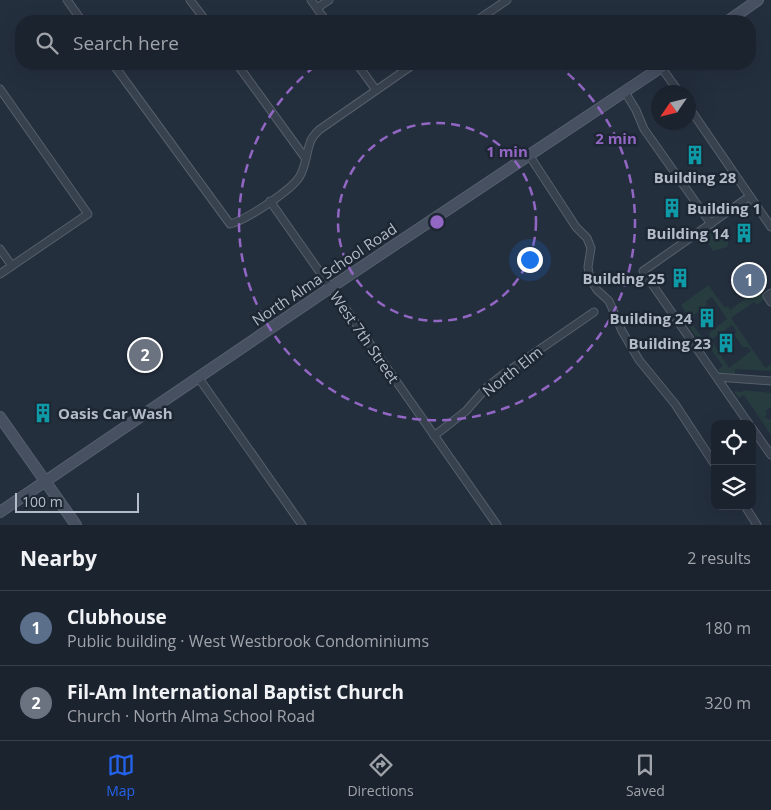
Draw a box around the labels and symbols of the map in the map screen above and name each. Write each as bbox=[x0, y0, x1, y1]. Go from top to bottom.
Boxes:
north arrow bbox=[651, 85, 696, 130]
text: 2 min bbox=[595, 128, 637, 148]
text: 1 min bbox=[486, 141, 528, 161]
building icon: Building 28 bbox=[684, 144, 706, 166]
place label: Building 28 bbox=[654, 167, 737, 187]
building icon: Building 1 bbox=[661, 197, 683, 219]
place label: Building 1 bbox=[687, 198, 761, 218]
centre of rings bbox=[428, 213, 446, 231]
street label: North Alma School Road bbox=[248, 218, 400, 330]
building icon: Building 14 bbox=[733, 222, 755, 244]
place label: Building 14 bbox=[646, 223, 729, 243]
your location bbox=[517, 247, 543, 273]
pin: 1 bbox=[733, 261, 765, 299]
building icon: Building 25 bbox=[669, 267, 691, 289]
place label: Building 25 bbox=[582, 268, 665, 288]
street label: West 7th Street bbox=[326, 287, 404, 387]
building icon: Building 24 bbox=[696, 307, 718, 329]
place label: Building 24 bbox=[609, 308, 692, 328]
building icon: Building 23 bbox=[715, 332, 737, 354]
place label: Building 23 bbox=[628, 333, 711, 353]
pin: 2 bbox=[129, 336, 161, 374]
street label: North Elm bbox=[478, 341, 546, 401]
building icon: Oasis Car Wash bbox=[32, 402, 54, 424]
place label: Oasis Car Wash bbox=[58, 403, 173, 423]
scale bar bbox=[15, 490, 139, 513]

